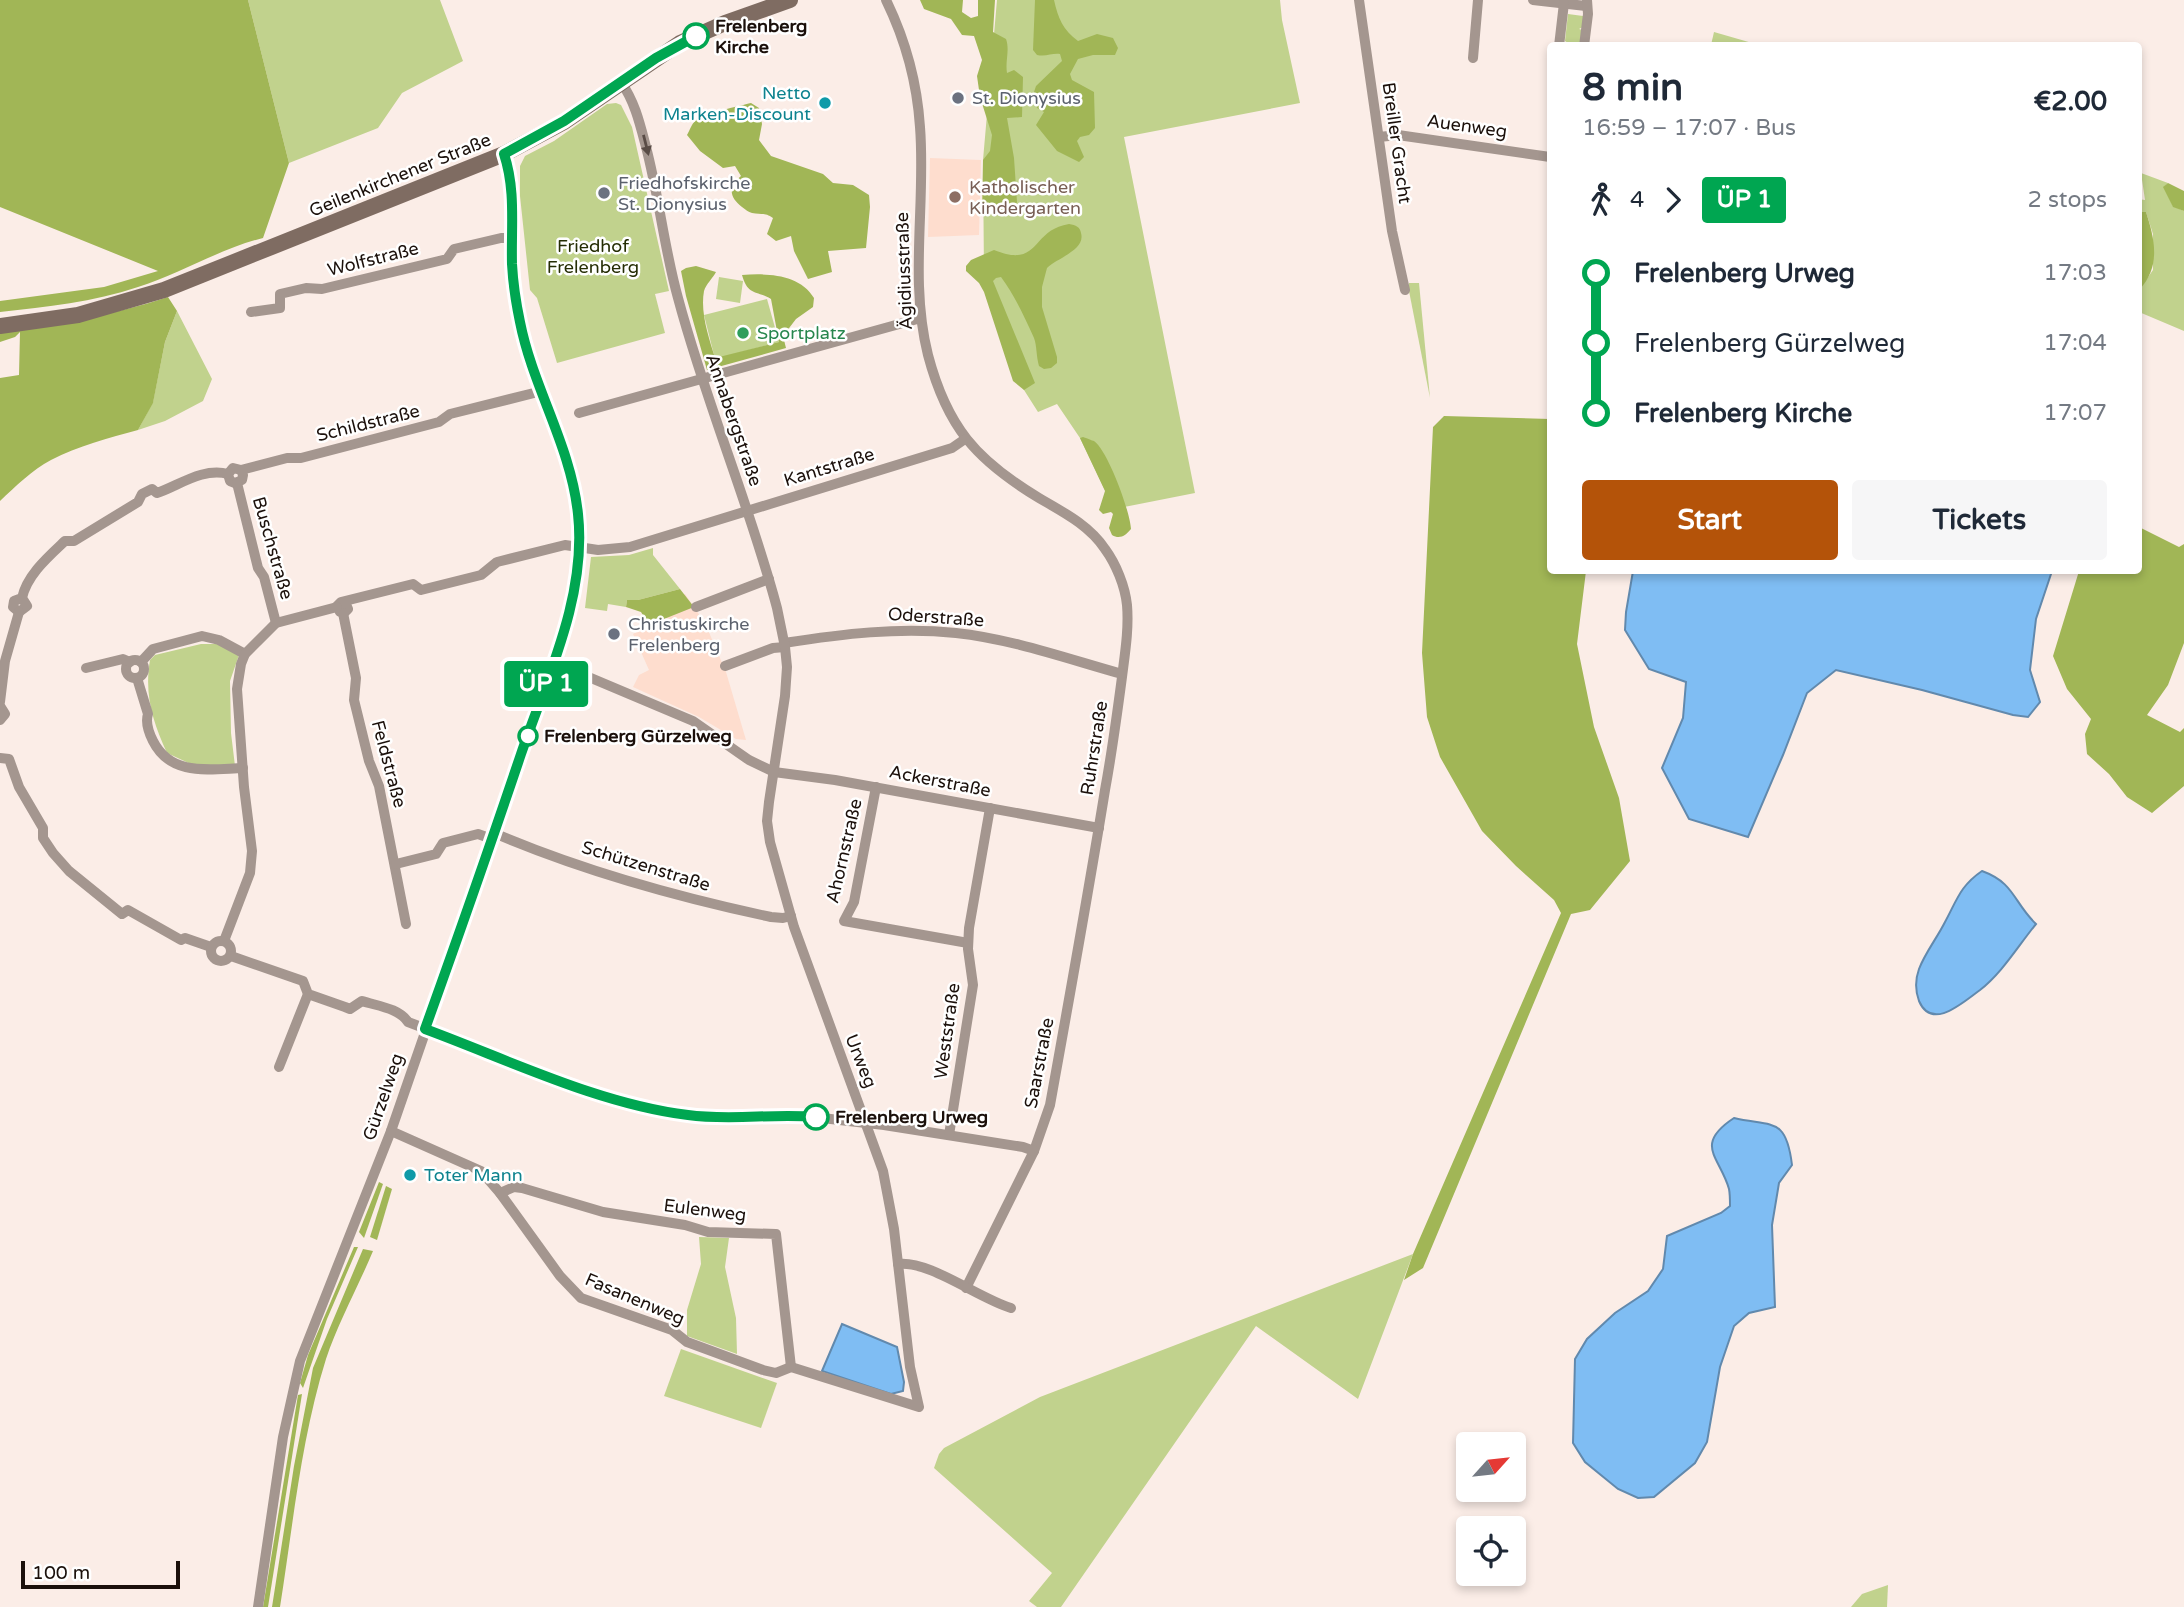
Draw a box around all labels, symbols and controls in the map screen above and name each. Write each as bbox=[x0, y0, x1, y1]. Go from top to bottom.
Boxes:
place label: Frelenberg Kirche bbox=[715, 15, 807, 58]
marker: Frelenberg Kirche bbox=[683, 23, 709, 49]
text: 8 min bbox=[1582, 65, 1683, 111]
street label: Breiller Gracht bbox=[1378, 81, 1416, 205]
place label: Netto Marken-Discount bbox=[663, 82, 811, 125]
text: €2.00 bbox=[2034, 86, 2107, 117]
place label: St. Dionysius bbox=[972, 87, 1081, 109]
marker: St. Dionysius bbox=[950, 90, 966, 106]
marker: Netto Marken-Discount bbox=[817, 95, 833, 111]
street label: Auenweg bbox=[1425, 109, 1509, 143]
text: 16:59 – 17:07 · Bus bbox=[1582, 114, 1796, 142]
street label: Geilenkirchener Straße bbox=[306, 128, 494, 222]
one-way arrow bbox=[641, 135, 651, 156]
place label: Friedhofskirche St. Dionysius bbox=[618, 172, 750, 215]
place label: Katholischer Kindergarten bbox=[969, 176, 1081, 219]
icon: walk bbox=[1582, 181, 1620, 219]
icon: forward bbox=[1654, 181, 1692, 219]
marker: Friedhofskirche St. Dionysius bbox=[596, 185, 612, 201]
text: ÜP 1 bbox=[1716, 185, 1772, 214]
text: 4 bbox=[1630, 186, 1644, 214]
text: 2 stops bbox=[2027, 186, 2107, 214]
marker: Katholischer Kindergarten bbox=[947, 189, 963, 205]
street label: Ägidiusstraße bbox=[891, 212, 917, 330]
park label: Friedhof Frelenberg bbox=[547, 235, 639, 278]
street label: Wolfstraße bbox=[325, 237, 421, 281]
text: Frelenberg Urweg bbox=[1634, 258, 1855, 289]
text: 17:03 bbox=[2043, 259, 2107, 287]
place label: Sportplatz bbox=[757, 322, 846, 344]
marker: Sportplatz bbox=[735, 325, 751, 341]
text: Frelenberg Gürzelweg bbox=[1634, 328, 1905, 359]
text: 17:04 bbox=[2043, 329, 2107, 357]
street label: Annabergstraße bbox=[701, 351, 767, 489]
text: Frelenberg Kirche bbox=[1634, 398, 1852, 429]
text: 17:07 bbox=[2043, 399, 2107, 427]
street label: Schildstraße bbox=[314, 400, 422, 446]
street label: Kantstraße bbox=[781, 443, 877, 491]
button: Start bbox=[1582, 480, 1838, 560]
button: Tickets bbox=[1852, 480, 2107, 560]
street label: Buschstraße bbox=[248, 494, 298, 602]
street label: Oderstraße bbox=[887, 603, 985, 631]
place label: Christuskirche Frelenberg bbox=[628, 613, 750, 656]
marker: Christuskirche Frelenberg bbox=[606, 626, 622, 642]
line badge: ÜP 1 bbox=[497, 661, 595, 707]
text: ÜP 1 bbox=[518, 669, 574, 698]
street label: Ruhrstraße bbox=[1076, 699, 1112, 797]
street label: Feldstraße bbox=[367, 718, 411, 810]
place label: Frelenberg Gürzelweg bbox=[544, 725, 732, 747]
marker: Frelenberg Gürzelweg bbox=[518, 726, 538, 746]
street label: Ackerstraße bbox=[887, 760, 993, 802]
street label: Ahornstraße bbox=[821, 797, 867, 905]
street label: Schützenstraße bbox=[579, 836, 713, 896]
street label: Weststraße bbox=[929, 982, 965, 1080]
street label: Saarstraße bbox=[1019, 1016, 1059, 1110]
street label: Urweg bbox=[840, 1031, 882, 1091]
street label: Gürzelweg bbox=[358, 1050, 408, 1144]
marker: Frelenberg Urweg bbox=[803, 1104, 829, 1130]
place label: Frelenberg Urweg bbox=[835, 1106, 988, 1128]
place label: Toter Mann bbox=[424, 1164, 523, 1186]
marker: Toter Mann bbox=[402, 1167, 418, 1183]
street label: Eulenweg bbox=[662, 1194, 748, 1226]
street label: Fasanenweg bbox=[582, 1268, 688, 1330]
north arrow bbox=[1456, 1432, 1526, 1502]
map controls bbox=[1456, 1432, 1526, 1586]
button: locate bbox=[1456, 1516, 1526, 1586]
scale bar bbox=[21, 1558, 180, 1590]
text: 100 m bbox=[32, 1562, 90, 1584]

